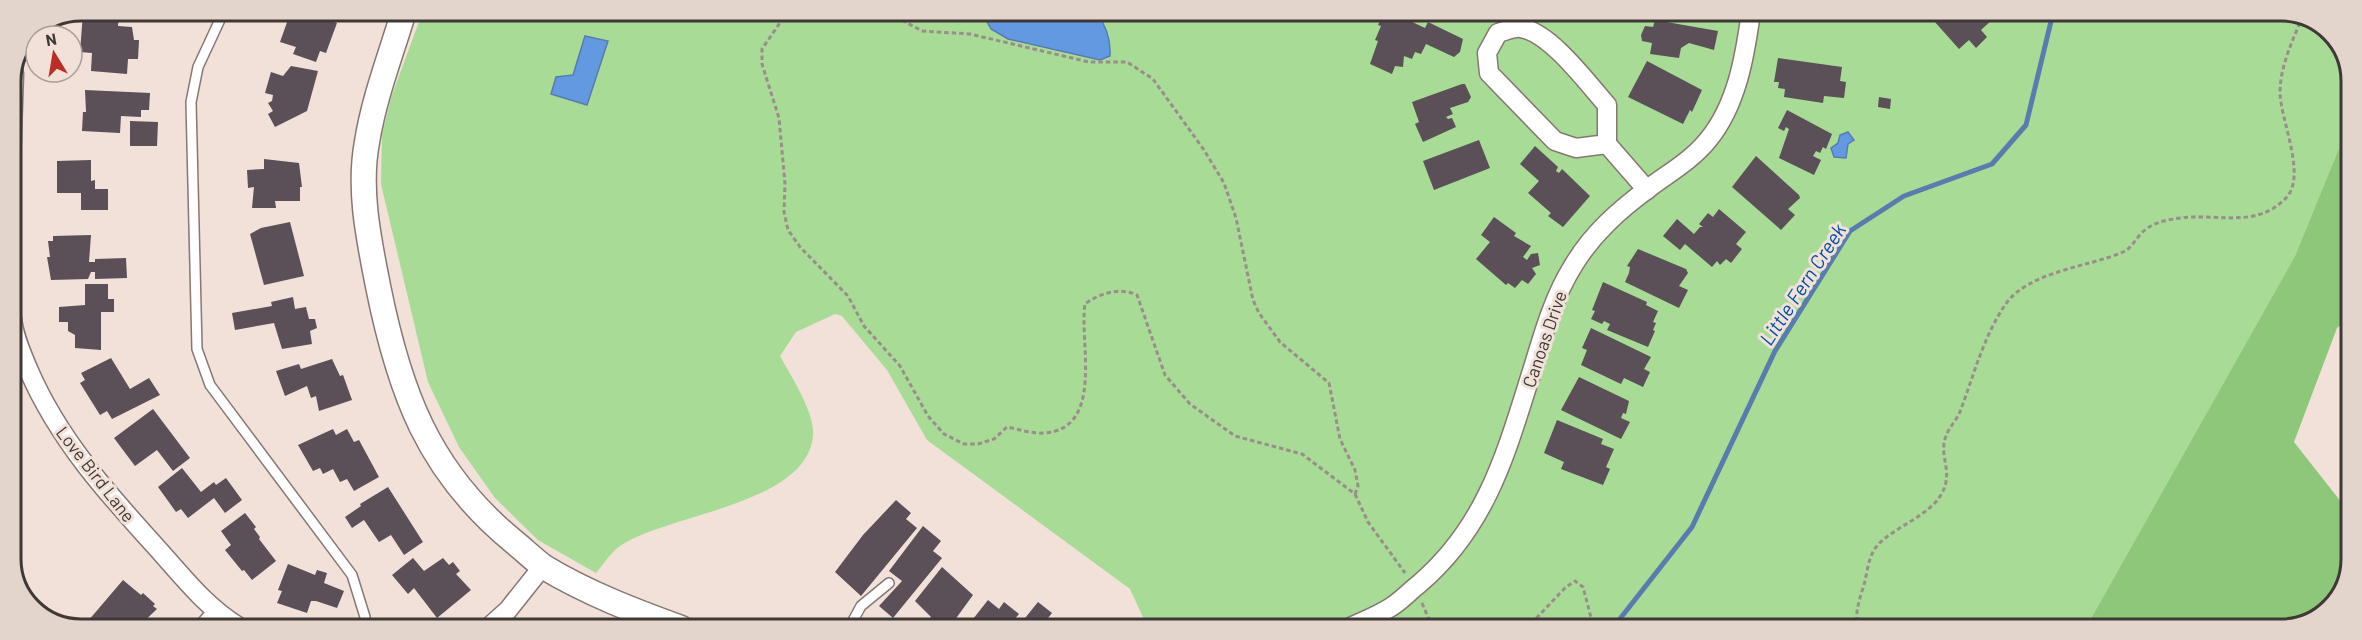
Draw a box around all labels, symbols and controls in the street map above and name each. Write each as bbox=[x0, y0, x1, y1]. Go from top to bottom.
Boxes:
north arrow bbox=[24, 24, 84, 84]
text: N bbox=[44, 28, 58, 49]
water label: Little Fern Creek bbox=[1754, 219, 1850, 349]
street label: Canoas Drive bbox=[1517, 288, 1571, 390]
street label: Love Bird Lane bbox=[52, 422, 140, 526]

